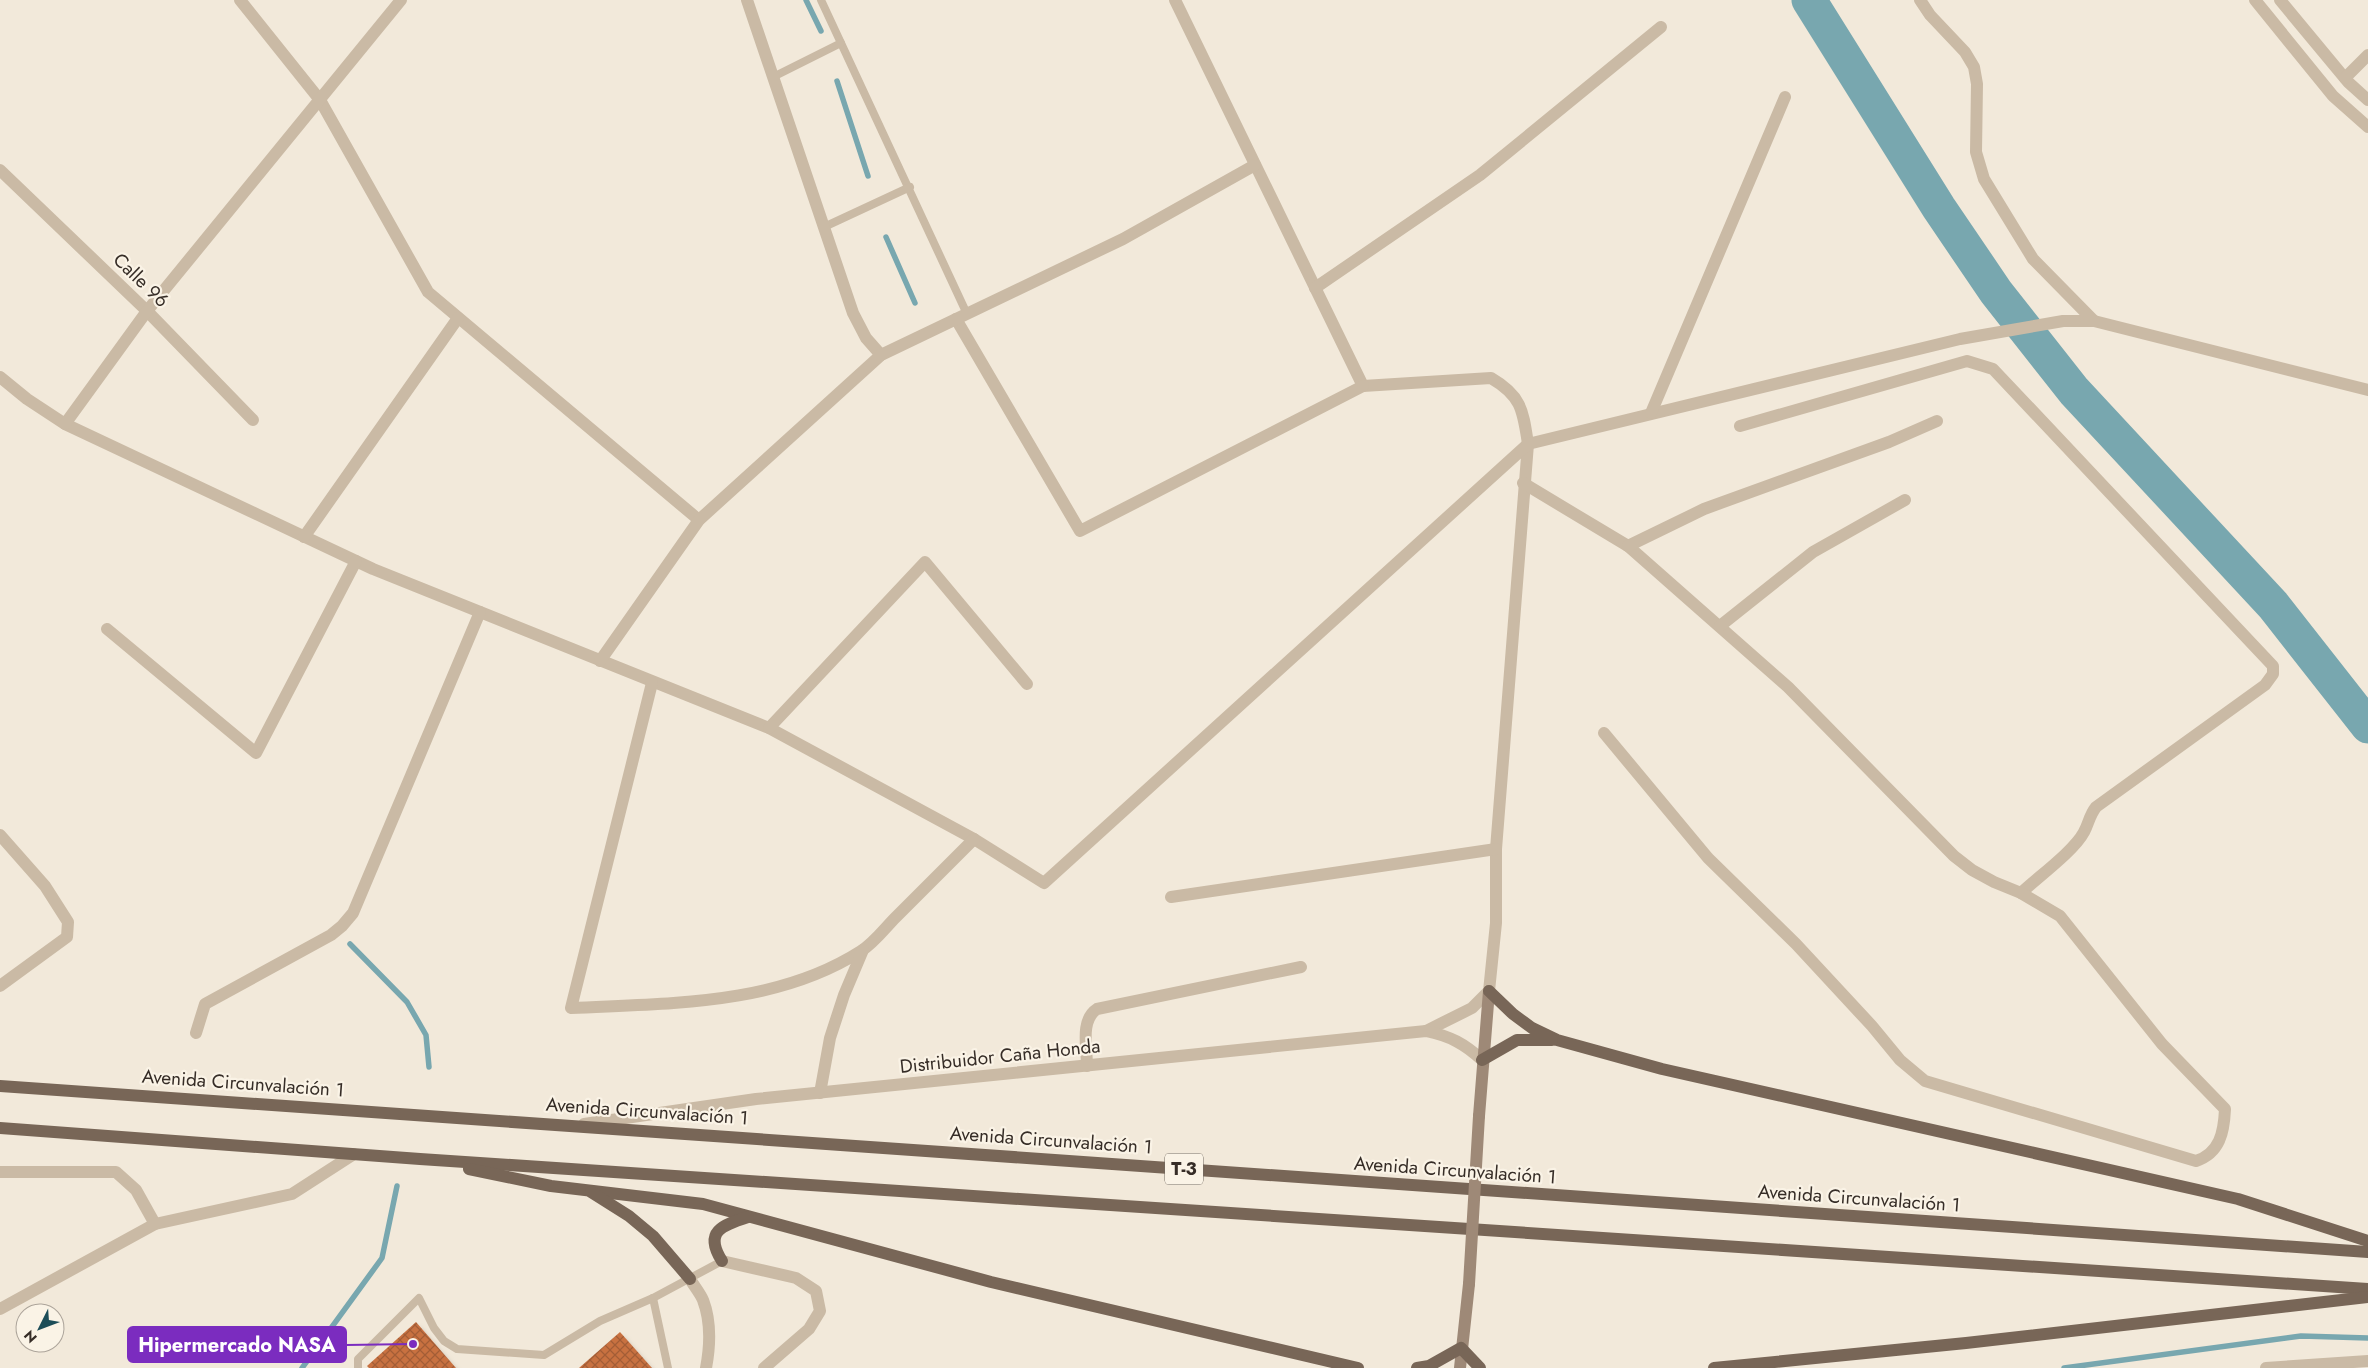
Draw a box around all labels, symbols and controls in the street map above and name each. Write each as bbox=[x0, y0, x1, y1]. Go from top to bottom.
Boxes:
street label: Calle 96 bbox=[107, 247, 175, 313]
street label: Distribuidor Caña Honda bbox=[898, 1032, 1102, 1080]
street label: Avenida Circunvalación 1 bbox=[141, 1062, 345, 1104]
street label: Avenida Circunvalación 1 bbox=[545, 1090, 749, 1132]
street label: Avenida Circunvalación 1 bbox=[949, 1119, 1153, 1161]
street label: Avenida Circunvalación 1 bbox=[1353, 1149, 1557, 1191]
road number: T-3 bbox=[1165, 1154, 1203, 1184]
street label: Avenida Circunvalación 1 bbox=[1757, 1177, 1961, 1219]
north arrow bbox=[15, 1303, 65, 1353]
text: N bbox=[19, 1326, 41, 1348]
callout: Hipermercado NASA bbox=[128, 1327, 346, 1362]
text: Hipermercado NASA bbox=[138, 1331, 336, 1360]

